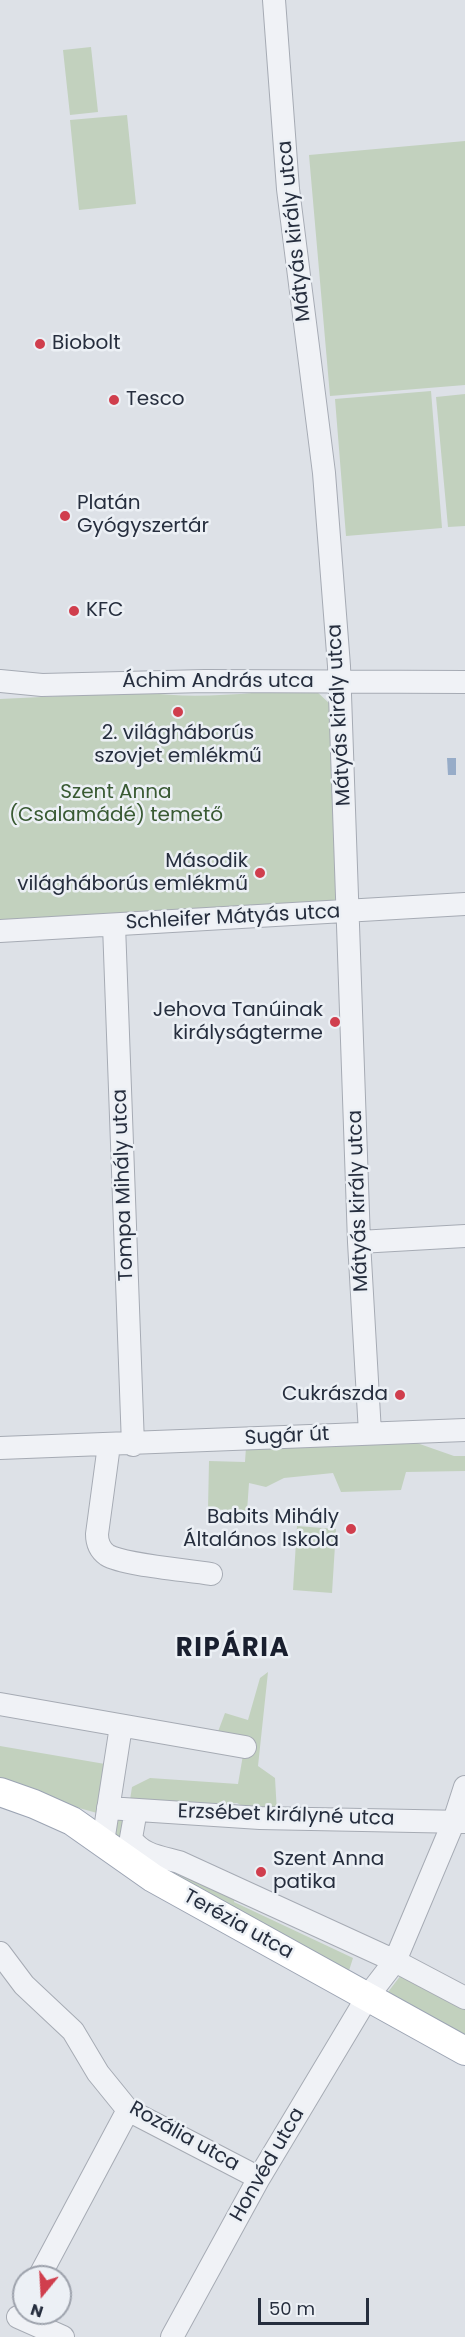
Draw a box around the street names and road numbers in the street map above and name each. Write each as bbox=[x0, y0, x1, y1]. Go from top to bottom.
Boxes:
street label: Mátyás király utca bbox=[274, 139, 316, 323]
street label: Mátyás király utca bbox=[323, 623, 357, 807]
street label: Áchim András utca bbox=[122, 670, 314, 694]
street label: Schleifer Mátyás utca bbox=[125, 900, 341, 936]
street label: Tompa Mihály utca bbox=[109, 1088, 139, 1282]
street label: Mátyás király utca bbox=[344, 1110, 374, 1292]
street label: Sugár út bbox=[244, 1423, 330, 1451]
street label: Erzsébet királyné utca bbox=[177, 1800, 395, 1832]
street label: Terézia utca bbox=[179, 1885, 297, 1965]
street label: Rozália utca bbox=[125, 2097, 243, 2177]
street label: Honvéd utca bbox=[226, 2104, 310, 2226]

